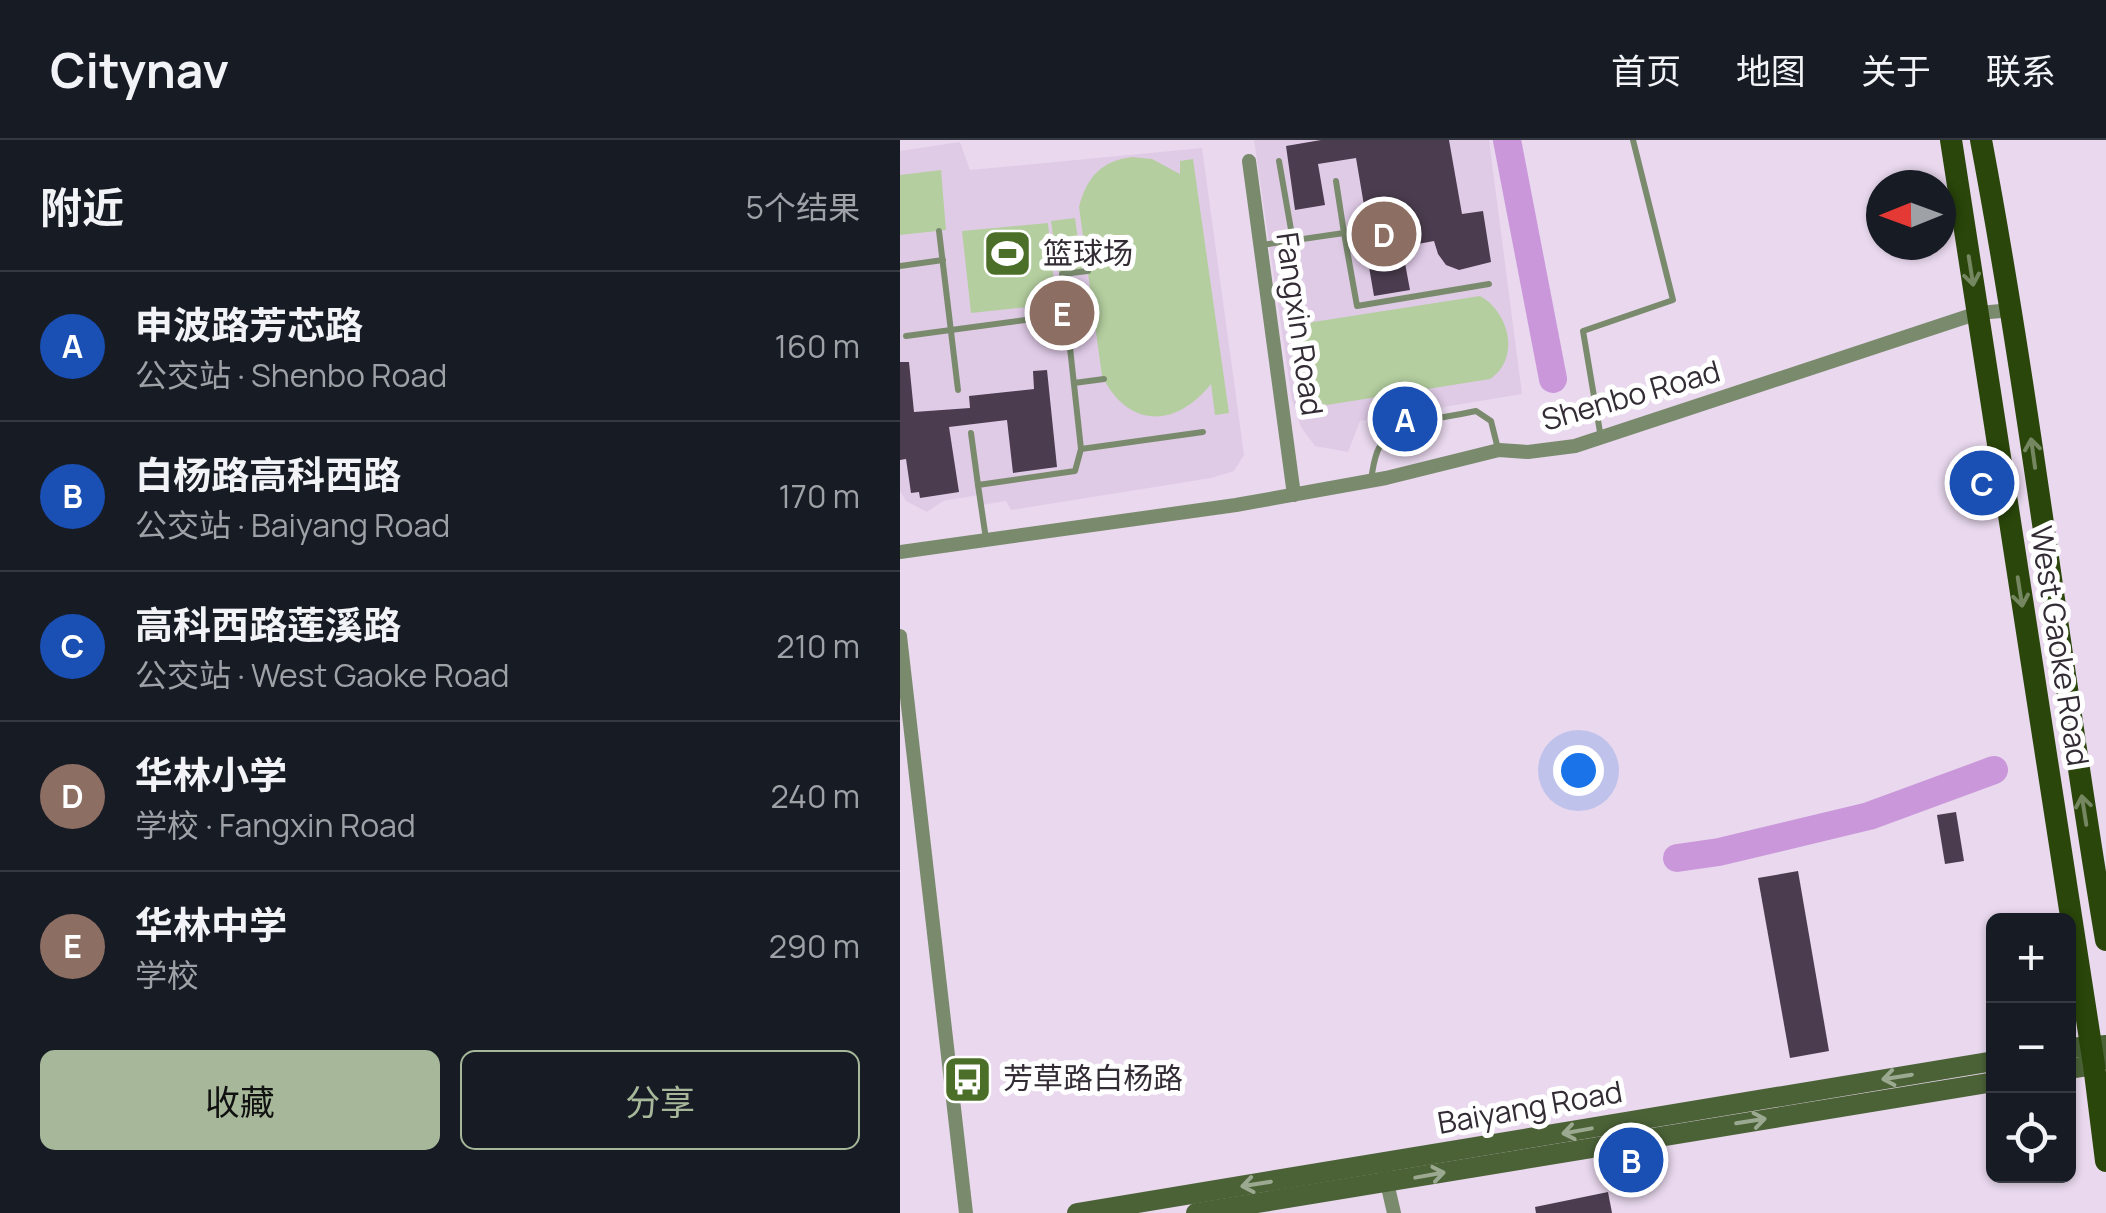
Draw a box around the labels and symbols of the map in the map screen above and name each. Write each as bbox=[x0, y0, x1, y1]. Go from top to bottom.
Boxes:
north arrow bbox=[1866, 170, 1956, 260]
pin: D bbox=[1352, 196, 1416, 272]
sports icon: 篮球场 bbox=[982, 228, 1034, 280]
street label: Fangxin Road bbox=[1267, 230, 1334, 418]
place label: 篮球场 bbox=[1043, 232, 1133, 273]
one-way arrow bbox=[1963, 254, 1981, 287]
pin: E bbox=[1030, 276, 1094, 350]
street label: Shenbo Road bbox=[1537, 350, 1725, 440]
pin: A bbox=[1372, 382, 1438, 456]
one-way arrow bbox=[2024, 438, 2042, 470]
pin: C bbox=[1950, 446, 2014, 520]
street label: West Gaoke Road bbox=[2021, 523, 2100, 769]
one-way arrow bbox=[2012, 576, 2030, 608]
your location bbox=[1553, 745, 1604, 796]
one-way arrow bbox=[2074, 794, 2093, 826]
bus stop icon: 芳草路白杨路 bbox=[942, 1053, 994, 1105]
place label: 芳草路白杨路 bbox=[1003, 1057, 1183, 1098]
one-way arrow bbox=[1882, 1068, 1914, 1087]
street label: Baiyang Road bbox=[1434, 1070, 1625, 1143]
one-way arrow bbox=[1734, 1111, 1767, 1130]
one-way arrow bbox=[1561, 1122, 1594, 1141]
pin: B bbox=[1598, 1122, 1664, 1198]
one-way arrow bbox=[1414, 1165, 1446, 1184]
one-way arrow bbox=[1240, 1175, 1273, 1194]

